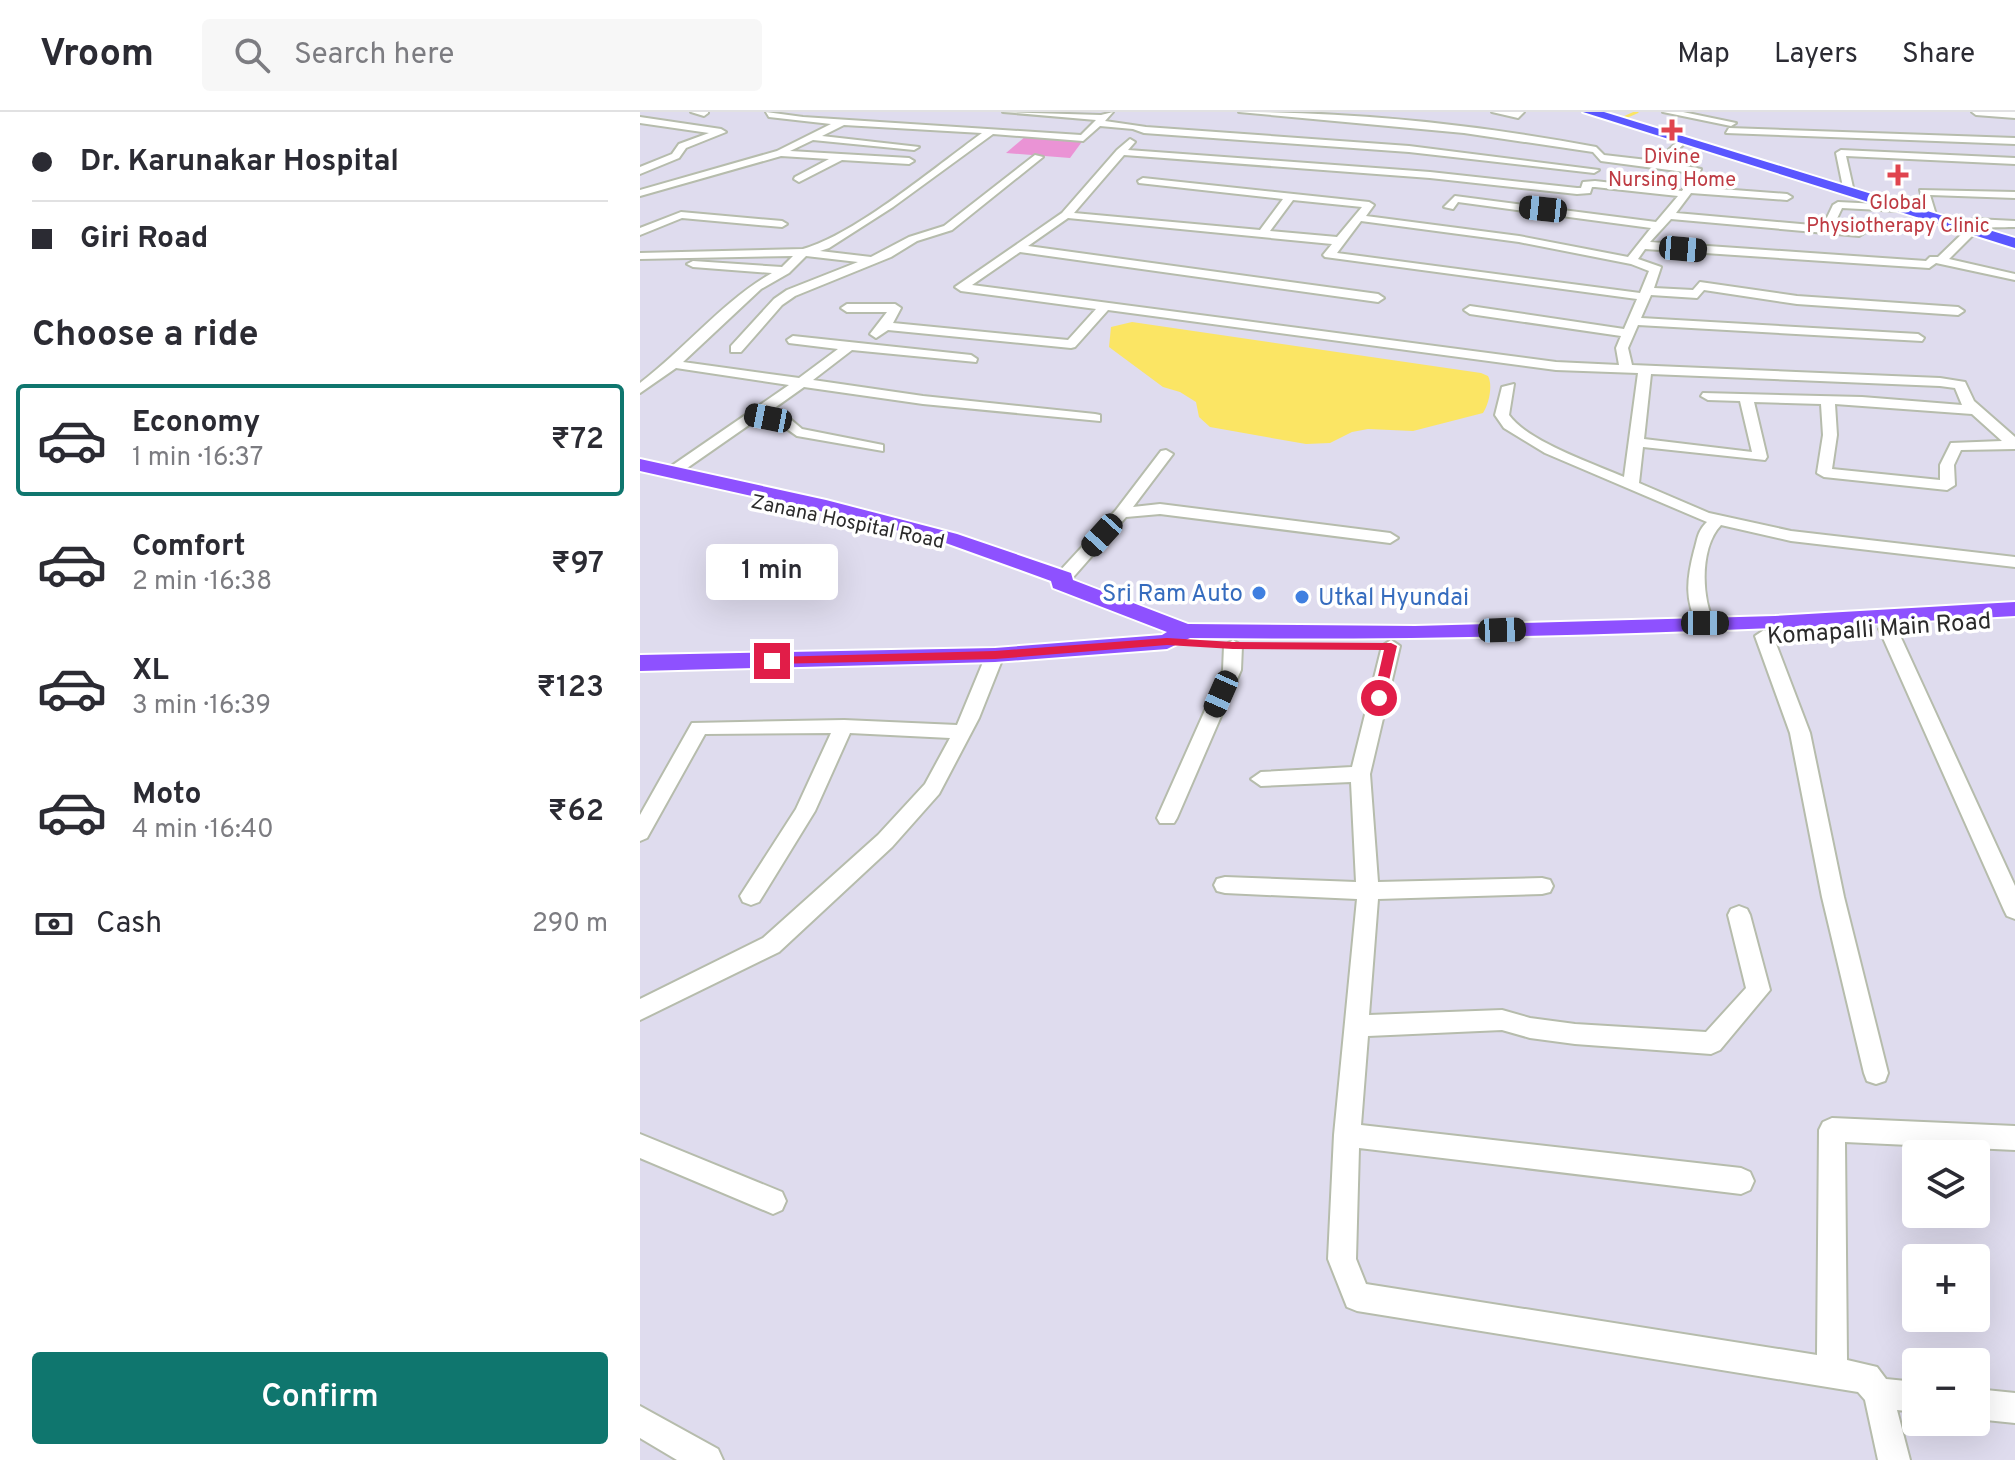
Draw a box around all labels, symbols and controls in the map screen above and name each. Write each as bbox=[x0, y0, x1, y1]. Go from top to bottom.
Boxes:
search box bbox=[202, 19, 762, 91]
text: Vroom bbox=[40, 31, 154, 80]
icon: search bbox=[230, 33, 274, 77]
text: Search here bbox=[294, 37, 454, 74]
text: Map bbox=[1677, 37, 1730, 73]
text: Layers bbox=[1774, 37, 1858, 73]
text: Share bbox=[1902, 37, 1975, 73]
marker: Divine Nursing Home bbox=[1661, 119, 1683, 141]
text: Dr. Karunakar Hospital bbox=[80, 144, 399, 181]
place label: Divine Nursing Home bbox=[1608, 145, 1736, 194]
marker: Global Physiotherapy Clinic bbox=[1887, 164, 1909, 186]
place label: Global Physiotherapy Clinic bbox=[1806, 191, 1990, 240]
car bbox=[1518, 195, 1568, 223]
text: Giri Road bbox=[80, 221, 208, 258]
car bbox=[1658, 235, 1708, 263]
text: Choose a ride bbox=[32, 313, 258, 359]
car bbox=[742, 402, 794, 434]
icon: car bbox=[36, 404, 108, 476]
text: Economy bbox=[132, 405, 260, 442]
text: ₹72 bbox=[551, 422, 604, 459]
text: 1 min · 16:37 bbox=[132, 442, 263, 475]
street label: Zanana Hospital Road bbox=[748, 490, 947, 556]
car bbox=[1077, 509, 1127, 561]
icon: car bbox=[36, 528, 108, 600]
text: Comfort bbox=[132, 529, 245, 566]
callout: 1 min bbox=[706, 545, 838, 601]
text: ₹97 bbox=[551, 546, 604, 583]
text: 1 min bbox=[741, 555, 803, 588]
text: 2 min · 16:38 bbox=[132, 566, 272, 599]
place label: Sri Ram Auto bbox=[1102, 580, 1243, 610]
marker: Sri Ram Auto bbox=[1250, 584, 1268, 602]
place label: Utkal Hyundai bbox=[1318, 584, 1469, 614]
marker: Utkal Hyundai bbox=[1293, 588, 1311, 606]
street label: Komapalli Main Road bbox=[1766, 607, 1992, 653]
car bbox=[1681, 611, 1729, 635]
car bbox=[1478, 617, 1526, 643]
route end bbox=[754, 643, 790, 679]
icon: car bbox=[36, 652, 108, 724]
text: XL bbox=[132, 653, 169, 690]
car bbox=[1200, 667, 1242, 721]
text: ₹123 bbox=[536, 670, 604, 707]
route start bbox=[1361, 680, 1397, 716]
text: 3 min · 16:39 bbox=[132, 690, 271, 723]
icon: car bbox=[36, 776, 108, 848]
text: Moto bbox=[132, 777, 202, 814]
text: ₹62 bbox=[548, 794, 604, 831]
text: 4 min · 16:40 bbox=[132, 814, 274, 847]
icon: cash bbox=[32, 902, 76, 946]
text: Cash bbox=[96, 906, 162, 943]
text: 290 m bbox=[532, 908, 608, 941]
map controls bbox=[1902, 1140, 1990, 1436]
button: layers bbox=[1902, 1140, 1990, 1228]
button: + bbox=[1902, 1244, 1990, 1332]
button: − bbox=[1902, 1348, 1990, 1436]
button: Confirm bbox=[32, 1352, 608, 1444]

